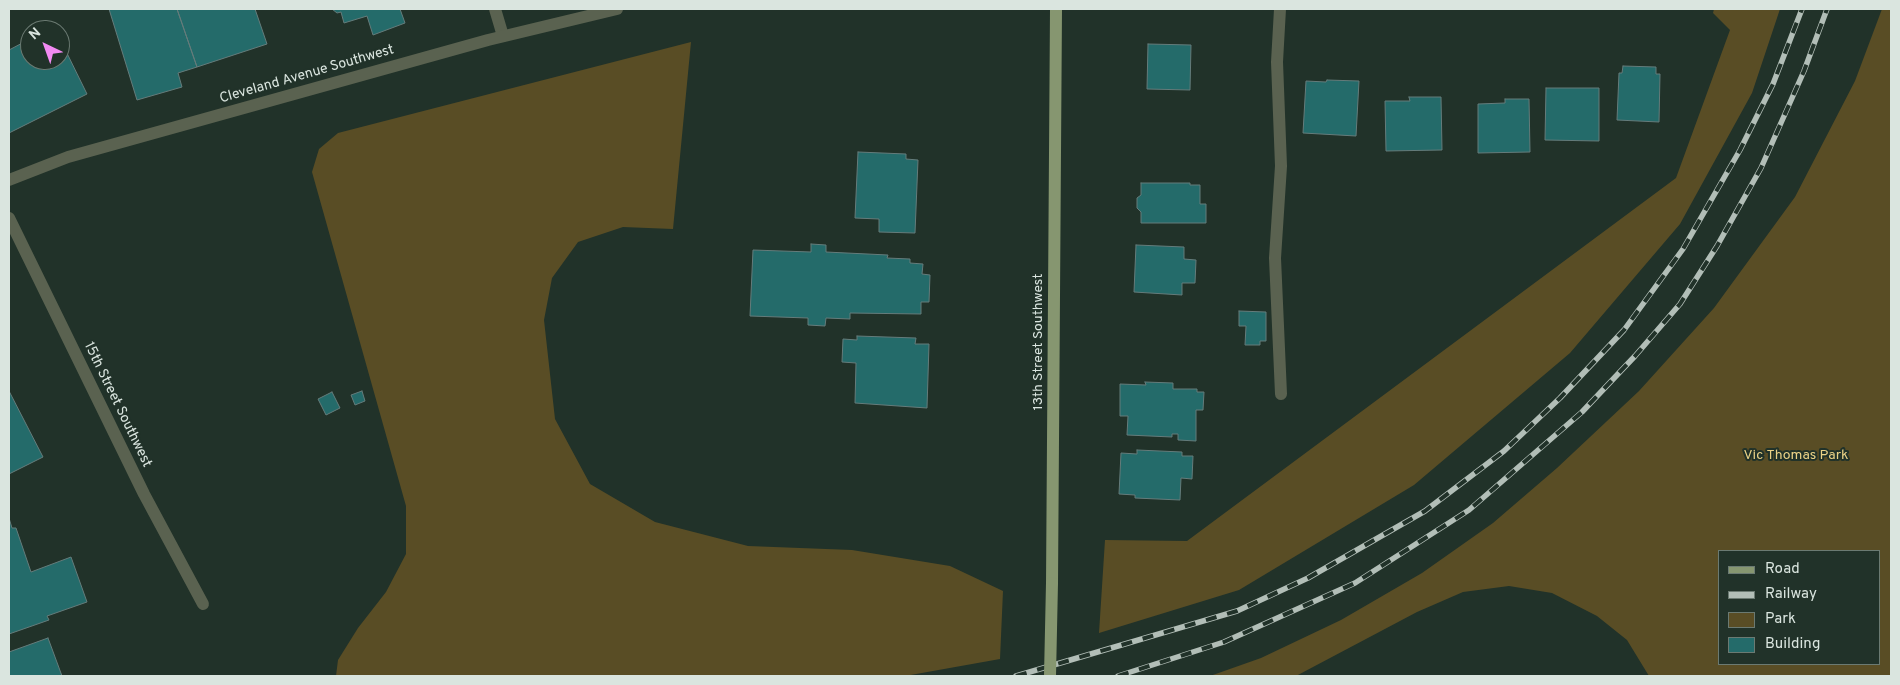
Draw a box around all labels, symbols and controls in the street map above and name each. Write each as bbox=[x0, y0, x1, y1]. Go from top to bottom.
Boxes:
north arrow bbox=[20, 20, 70, 70]
text: N bbox=[26, 25, 45, 44]
street label: Cleveland Avenue Southwest bbox=[218, 42, 396, 108]
street label: 13th Street Southwest bbox=[1031, 274, 1047, 410]
street label: 15th Street Southwest bbox=[79, 340, 155, 470]
park label: Vic Thomas Park bbox=[1743, 448, 1849, 464]
legend bbox=[1718, 550, 1880, 665]
text: Road bbox=[1765, 560, 1800, 579]
text: Railway bbox=[1765, 585, 1817, 604]
text: Park bbox=[1765, 610, 1796, 629]
text: Building bbox=[1765, 635, 1820, 654]

